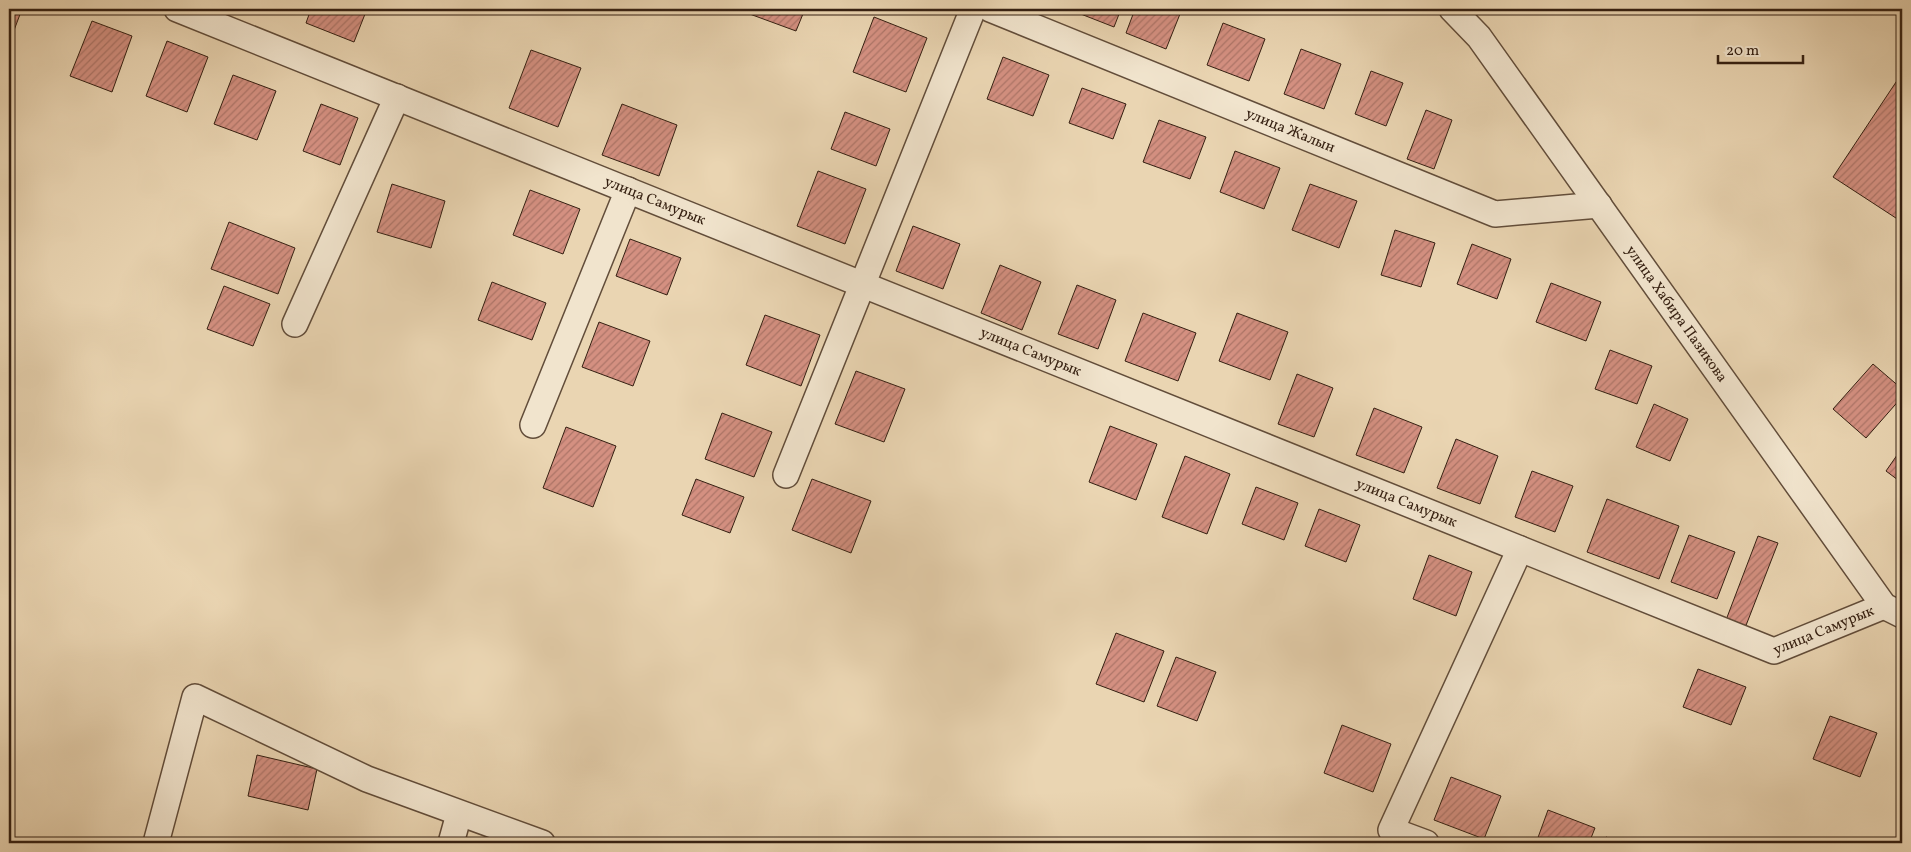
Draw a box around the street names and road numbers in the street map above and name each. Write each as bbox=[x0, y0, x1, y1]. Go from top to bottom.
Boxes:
street label: улица Жалын bbox=[1242, 103, 1338, 158]
street label: улица Самурык bbox=[601, 171, 709, 231]
street label: улица Хабира Пазикова bbox=[1620, 241, 1732, 387]
street label: улица Самурык bbox=[977, 322, 1084, 382]
street label: улица Самурык bbox=[1353, 473, 1460, 533]
street label: улица Самурык bbox=[1770, 601, 1877, 661]

